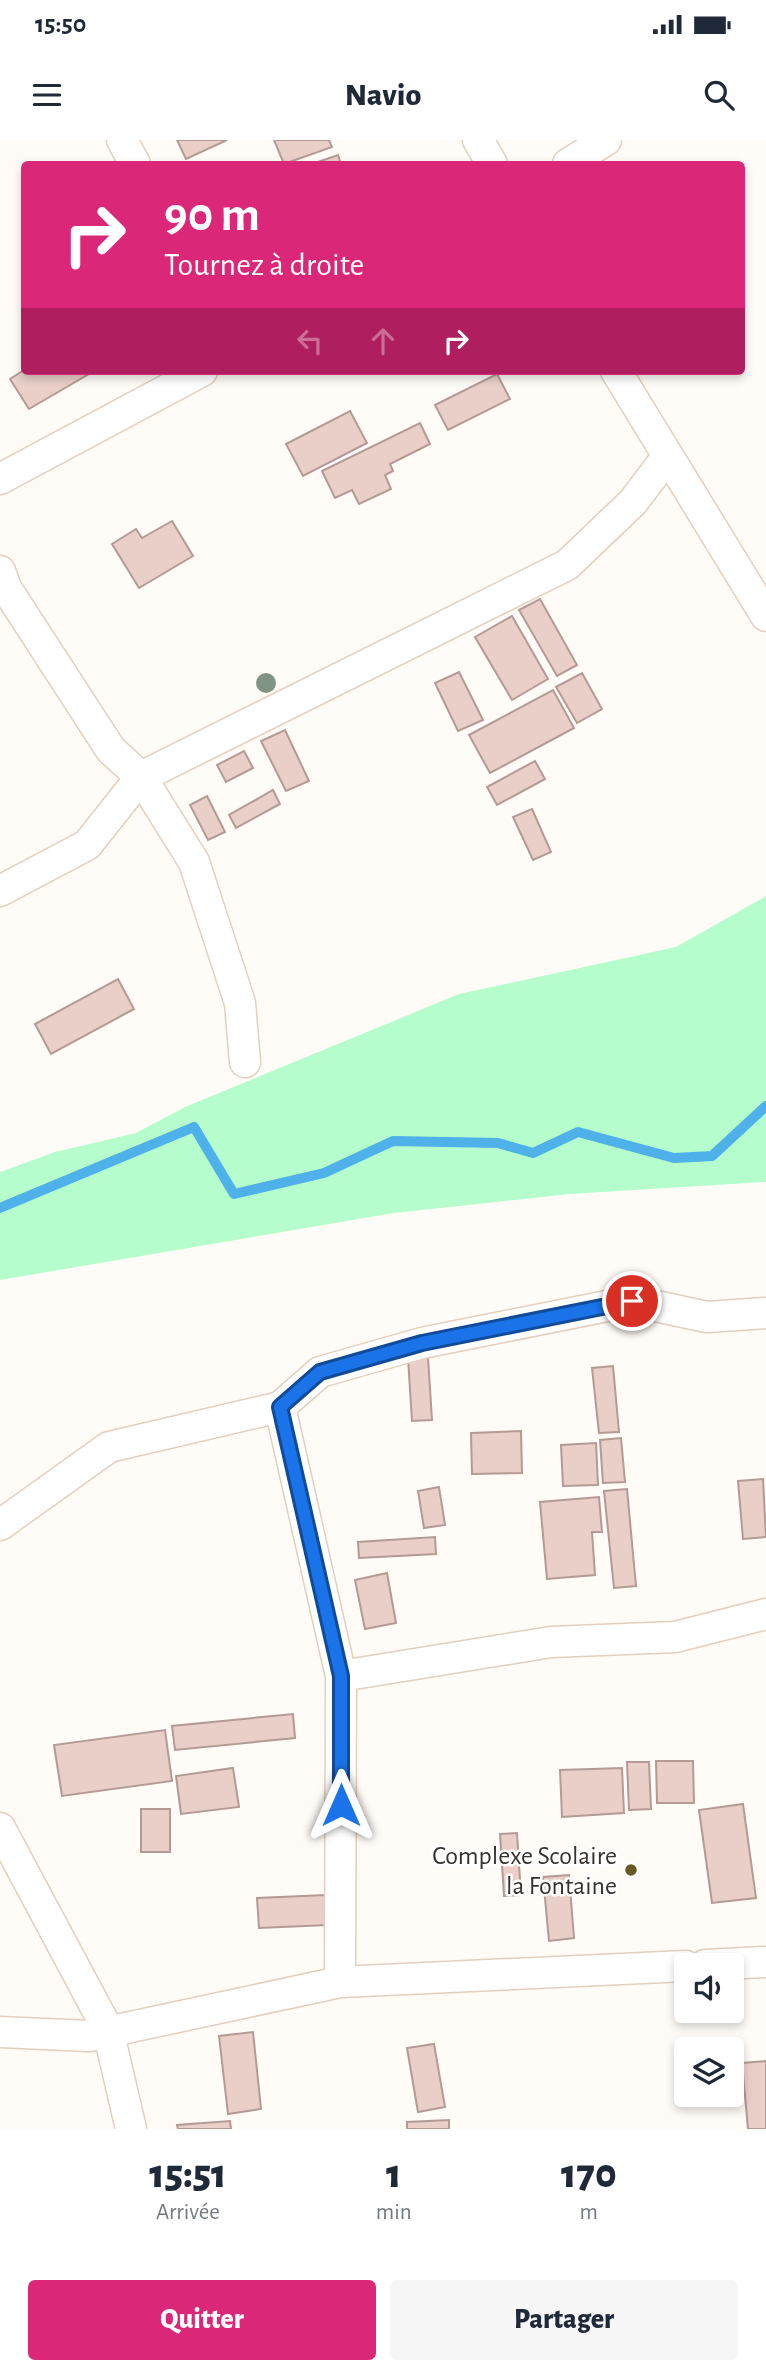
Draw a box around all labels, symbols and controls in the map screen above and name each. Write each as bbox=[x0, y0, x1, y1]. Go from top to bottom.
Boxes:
text: 15:50 bbox=[35, 11, 86, 37]
icon: menu bbox=[28, 76, 66, 114]
icon: search bbox=[700, 76, 738, 114]
text: Navio bbox=[345, 79, 421, 111]
icon: right bbox=[49, 189, 140, 280]
text: 90 m bbox=[164, 191, 260, 240]
text: Tournez à droite bbox=[164, 249, 364, 281]
icon: left bbox=[291, 322, 329, 360]
icon: ahead bbox=[364, 322, 402, 360]
icon: right bbox=[437, 322, 475, 360]
pin bbox=[602, 1271, 662, 1331]
icon: arrive bbox=[613, 1282, 651, 1320]
position arrow bbox=[304, 1768, 378, 1842]
place label: Complexe Scolaire la Fontaine bbox=[432, 1843, 617, 1899]
marker: Complexe Scolaire la Fontaine bbox=[623, 1862, 639, 1878]
map controls bbox=[674, 1953, 744, 2107]
button: sound bbox=[674, 1953, 744, 2023]
button: layers bbox=[674, 2037, 744, 2107]
text: 15:51 bbox=[149, 2153, 227, 2195]
text: 1 bbox=[386, 2153, 402, 2195]
text: 170 bbox=[561, 2153, 617, 2195]
text: Arrivée bbox=[156, 2201, 220, 2224]
text: min bbox=[376, 2201, 412, 2224]
text: m bbox=[580, 2201, 598, 2224]
button: Quitter bbox=[28, 2280, 376, 2360]
button: Partager bbox=[390, 2280, 738, 2360]

